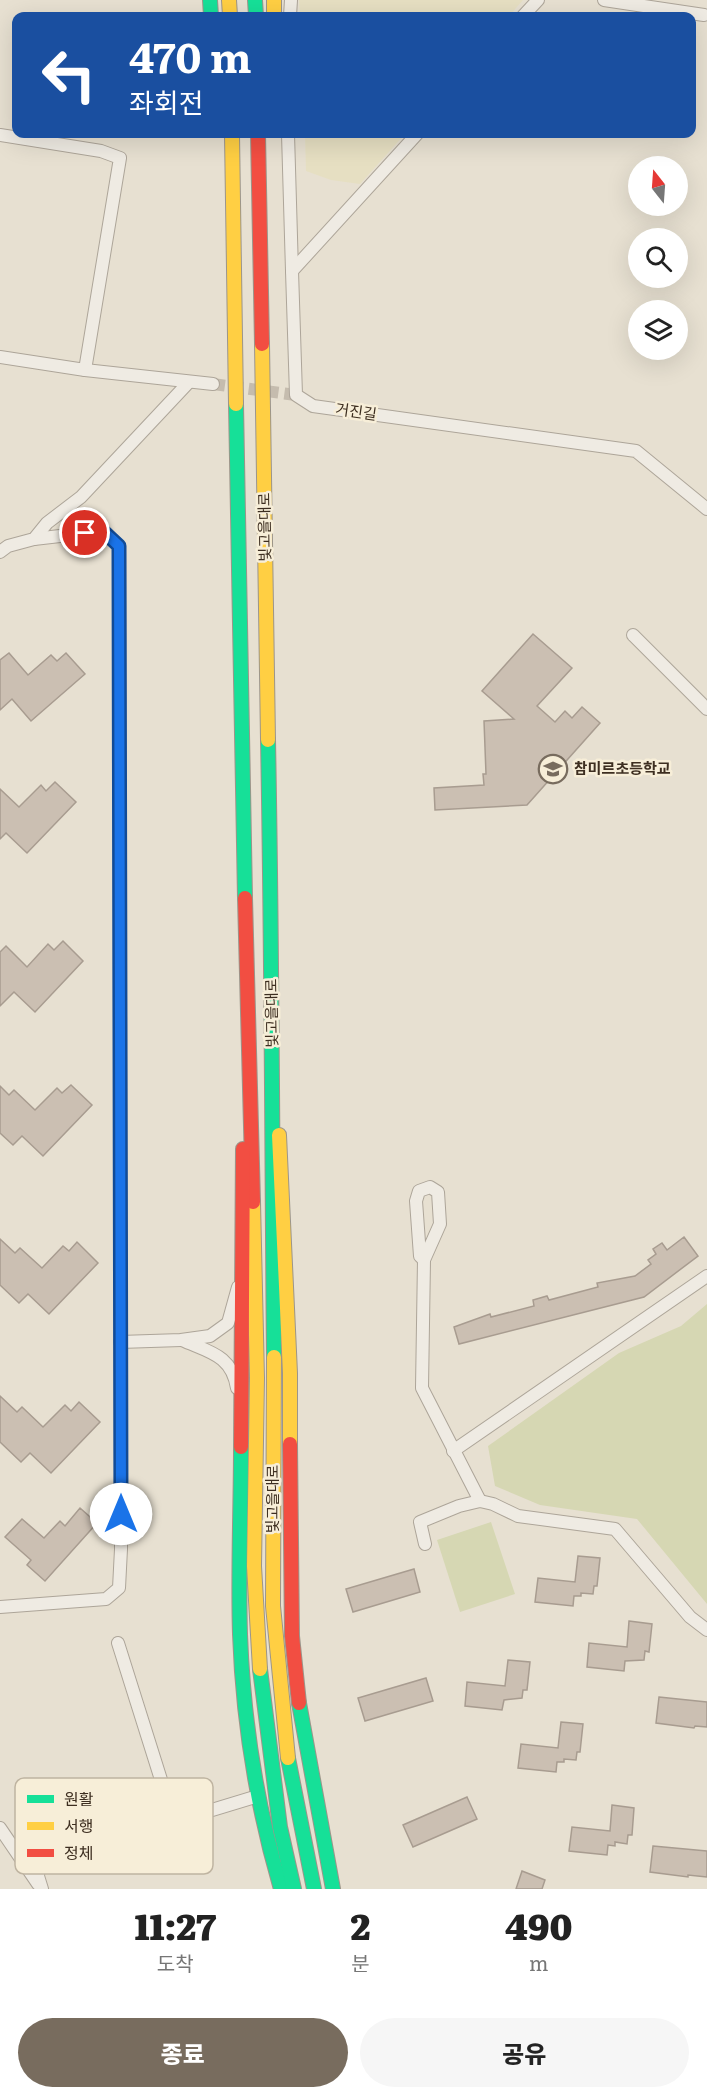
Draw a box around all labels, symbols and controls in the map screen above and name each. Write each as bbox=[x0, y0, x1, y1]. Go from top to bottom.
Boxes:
text: 470 m bbox=[129, 24, 252, 86]
icon: left bbox=[30, 36, 108, 114]
text: 좌회전 bbox=[129, 81, 204, 121]
north arrow bbox=[628, 156, 688, 216]
map controls bbox=[628, 156, 688, 360]
button: search bbox=[628, 228, 688, 288]
button: layers bbox=[628, 300, 688, 360]
street label: 거진길 bbox=[334, 396, 378, 425]
street label: 빛고을대로 bbox=[251, 492, 276, 562]
pin bbox=[59, 507, 110, 558]
icon: arrive bbox=[68, 516, 101, 549]
school or university icon: 참미르초등학교 bbox=[537, 753, 569, 785]
place label: 참미르초등학교 bbox=[574, 756, 671, 779]
street label: 빛고을대로 bbox=[258, 978, 283, 1048]
street label: 빛고을대로 bbox=[260, 1464, 283, 1534]
position arrow bbox=[89, 1482, 153, 1546]
legend bbox=[15, 1778, 213, 1874]
text: 원활 bbox=[64, 1786, 94, 1810]
text: 서행 bbox=[64, 1813, 93, 1837]
text: 정체 bbox=[64, 1840, 93, 1864]
text: 11:27 bbox=[134, 1898, 216, 1951]
text: 2 bbox=[351, 1898, 370, 1951]
text: 490 bbox=[505, 1898, 573, 1951]
text: 도착 bbox=[157, 1947, 194, 1977]
text: 분 bbox=[351, 1947, 370, 1977]
text: m bbox=[529, 1947, 548, 1977]
button: 종료 bbox=[18, 2018, 348, 2087]
button: 공유 bbox=[360, 2018, 689, 2087]

